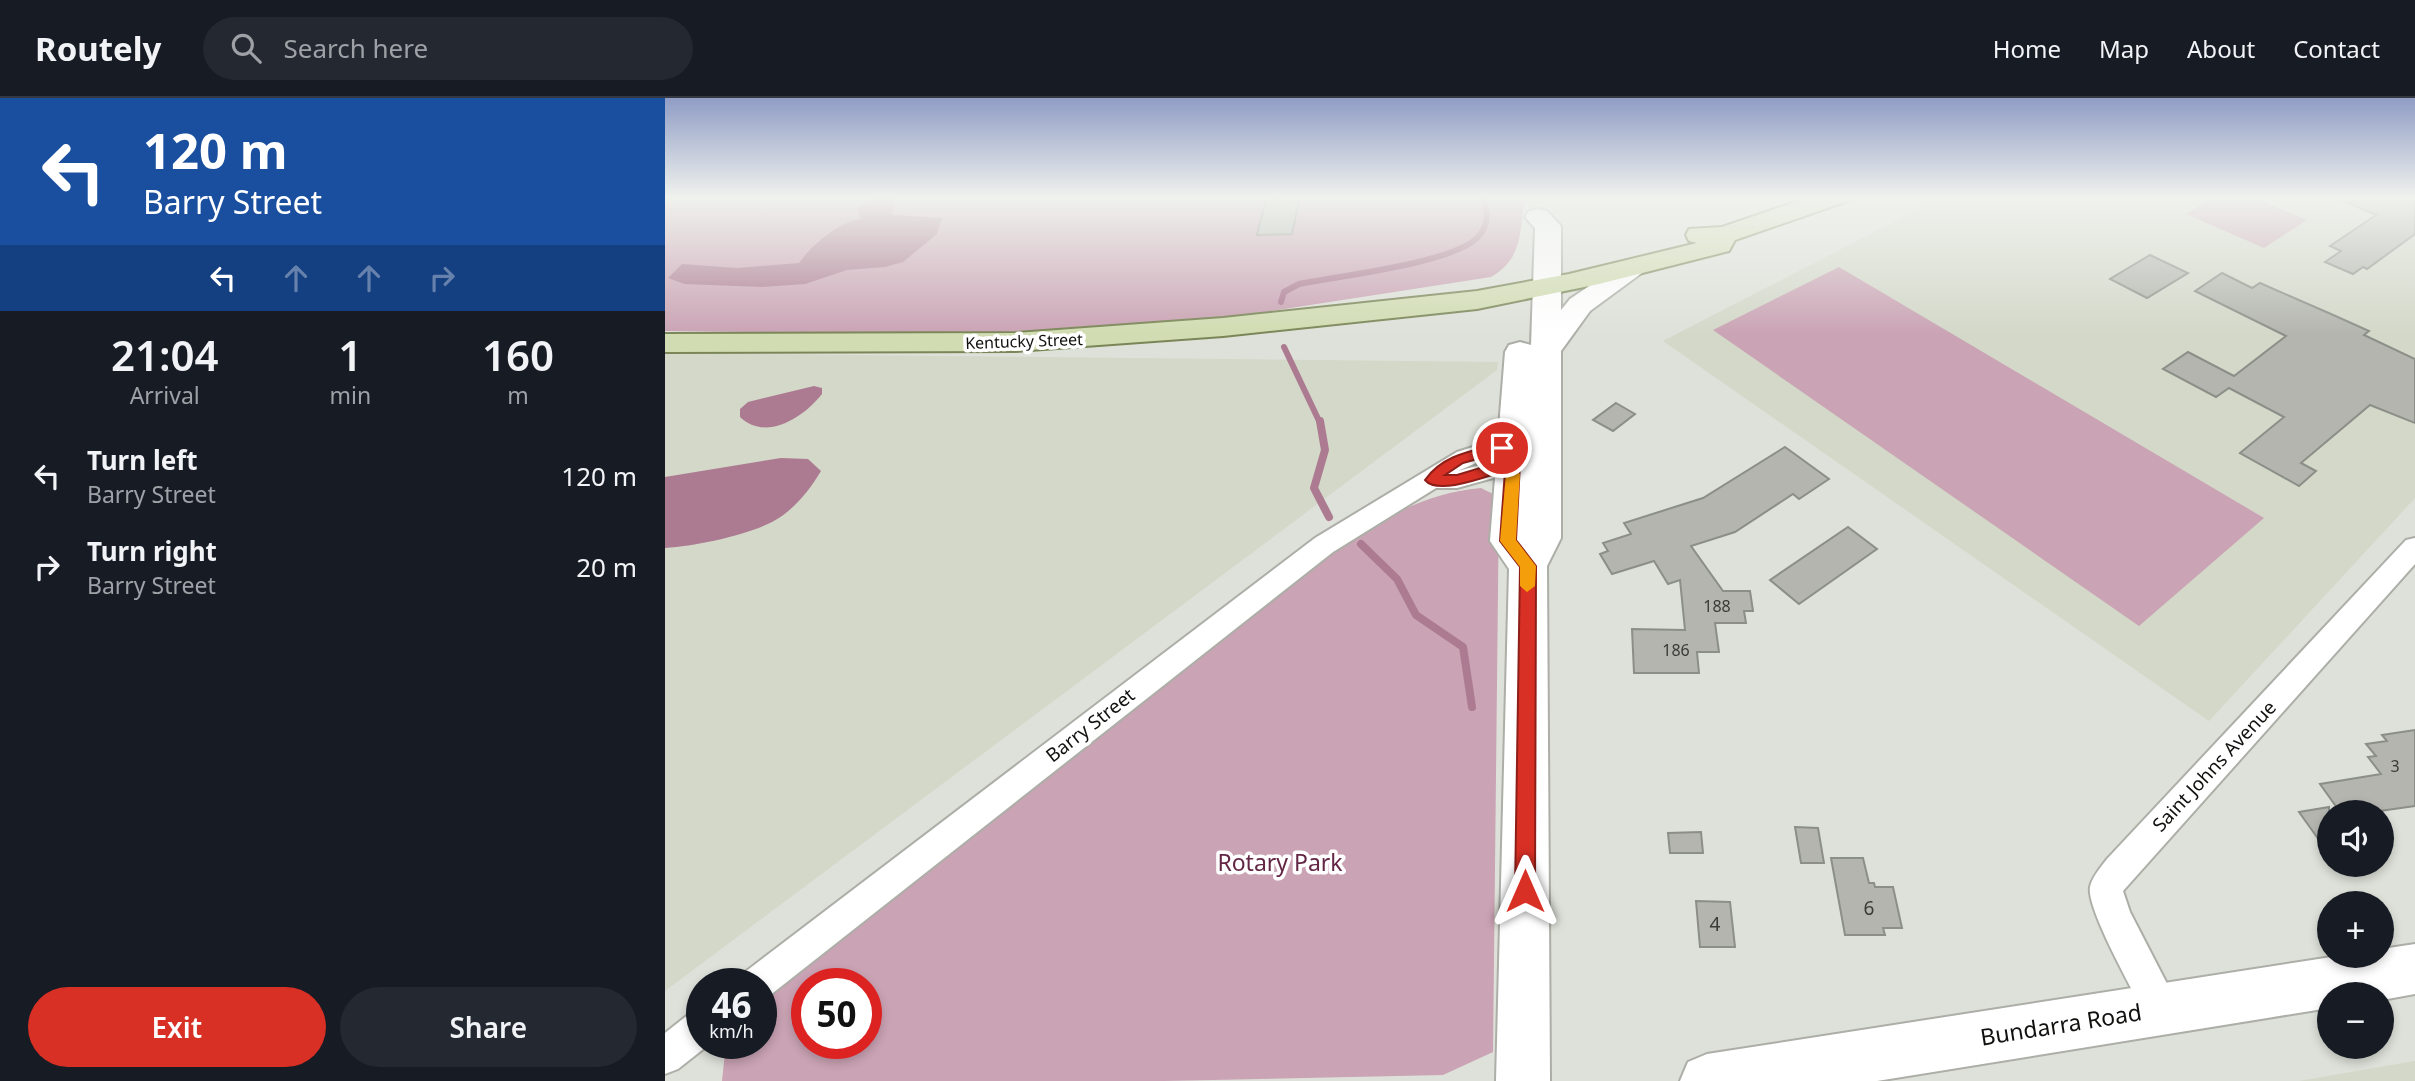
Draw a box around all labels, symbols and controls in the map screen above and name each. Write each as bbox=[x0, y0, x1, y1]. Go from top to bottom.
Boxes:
search box bbox=[203, 17, 693, 80]
text: Routely bbox=[35, 26, 161, 71]
icon: search bbox=[227, 29, 265, 67]
text: Search here bbox=[283, 30, 428, 66]
text: Home bbox=[1993, 32, 2061, 65]
text: Map bbox=[2099, 32, 2149, 65]
text: About bbox=[2187, 32, 2255, 65]
text: Contact bbox=[2293, 32, 2380, 65]
text: 120 m bbox=[143, 117, 288, 183]
icon: left bbox=[28, 126, 119, 217]
text: Barry Street bbox=[143, 180, 322, 223]
icon: left bbox=[204, 259, 242, 297]
icon: ahead bbox=[277, 259, 315, 297]
icon: ahead bbox=[350, 259, 388, 297]
icon: right bbox=[423, 259, 461, 297]
text: 21:04 bbox=[111, 326, 219, 383]
text: 1 bbox=[338, 326, 362, 383]
text: 160 bbox=[482, 326, 554, 383]
street label: Kentucky Street bbox=[965, 328, 1083, 354]
text: Arrival bbox=[130, 379, 200, 411]
text: min bbox=[329, 379, 371, 411]
text: m bbox=[507, 379, 529, 411]
pin bbox=[1472, 418, 1532, 478]
icon: arrive bbox=[1483, 429, 1521, 467]
text: Turn left bbox=[87, 442, 198, 478]
icon: left bbox=[28, 457, 66, 495]
text: 120 m bbox=[561, 458, 637, 494]
text: Barry Street bbox=[87, 478, 216, 510]
text: Turn right bbox=[87, 533, 217, 569]
icon: right bbox=[28, 548, 66, 586]
text: 20 m bbox=[576, 549, 637, 585]
text: Barry Street bbox=[87, 569, 216, 601]
house number: 188 bbox=[1703, 595, 1731, 617]
house number: 186 bbox=[1662, 639, 1690, 661]
street label: Barry Street bbox=[1040, 682, 1140, 768]
street label: Saint Johns Avenue bbox=[2146, 695, 2282, 837]
house number: 3 bbox=[2390, 755, 2400, 777]
map controls bbox=[2317, 800, 2394, 1059]
button: sound bbox=[2317, 800, 2394, 877]
park label: Rotary Park bbox=[1217, 846, 1343, 878]
position arrow bbox=[1488, 854, 1562, 928]
button: + bbox=[2317, 891, 2394, 968]
house number: 6 bbox=[1864, 895, 1874, 921]
house number: 4 bbox=[1710, 911, 1721, 937]
speed limit sign: 50 bbox=[791, 968, 882, 1059]
text: 46 bbox=[711, 981, 752, 1028]
button: − bbox=[2317, 982, 2394, 1059]
button: Exit bbox=[28, 987, 326, 1067]
button: Share bbox=[340, 987, 637, 1067]
street label: Bundarra Road bbox=[1978, 995, 2144, 1053]
text: km/h bbox=[709, 1019, 754, 1043]

